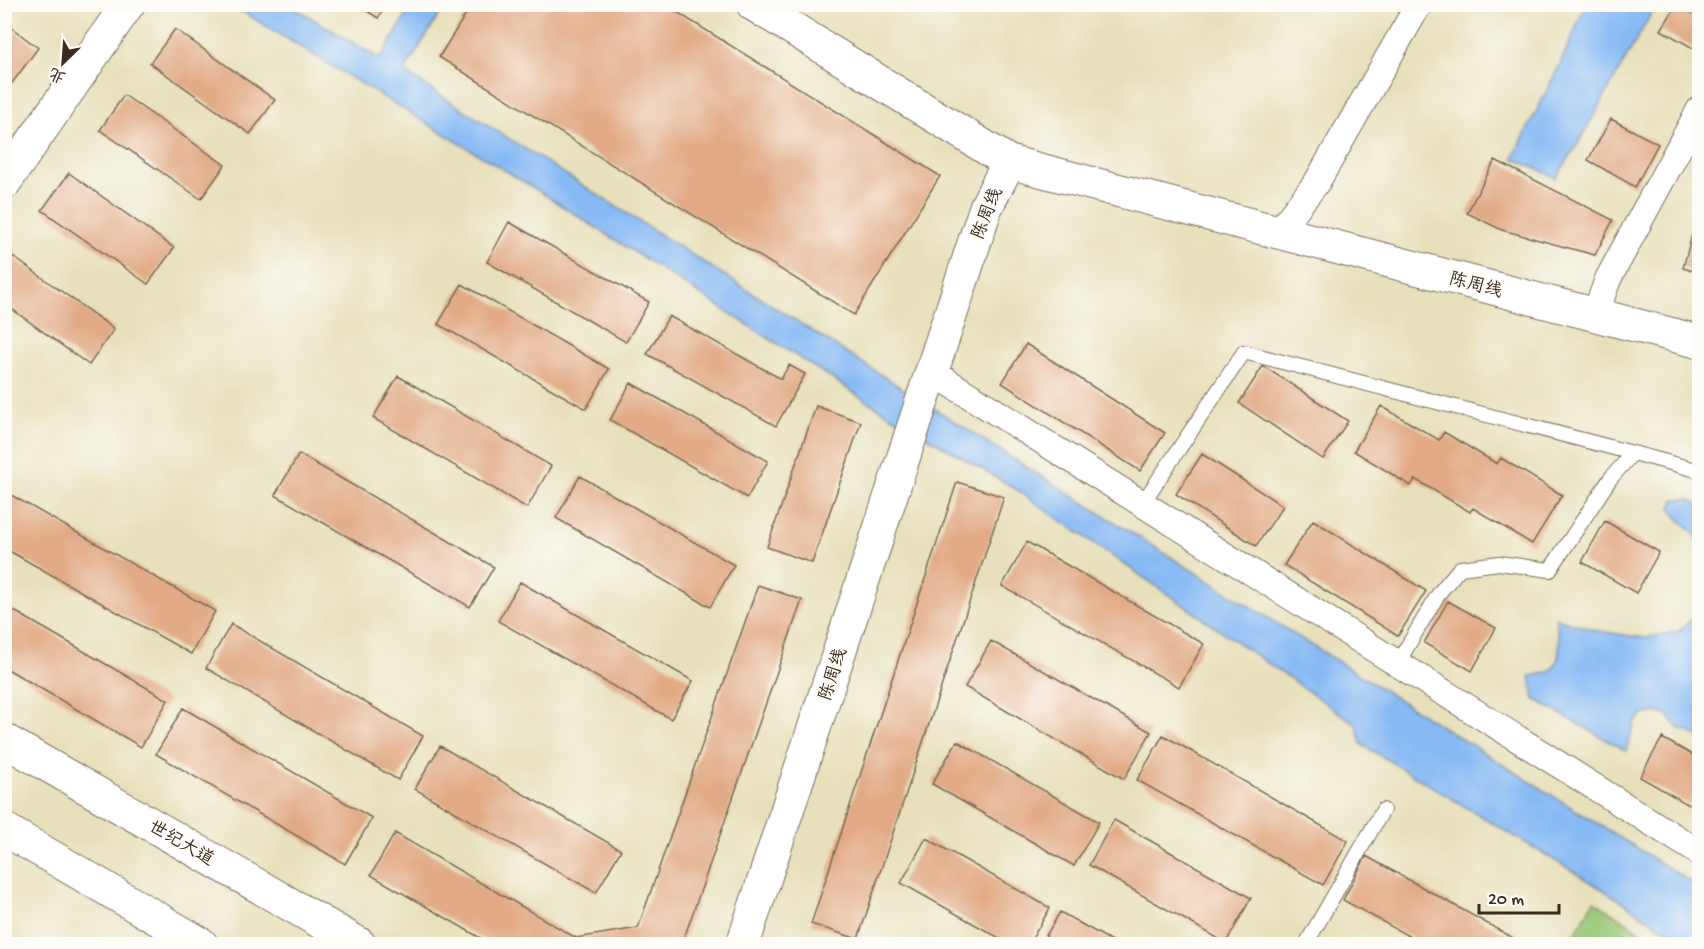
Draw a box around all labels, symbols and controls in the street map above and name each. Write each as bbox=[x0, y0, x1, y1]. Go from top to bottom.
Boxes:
north arrow bbox=[33, 33, 93, 93]
text: 北 bbox=[46, 61, 69, 86]
street label: 陈周线 bbox=[968, 185, 1008, 243]
street label: 陈周线 bbox=[1447, 268, 1504, 304]
street label: 陈周线 bbox=[815, 646, 853, 704]
street label: 世纪大道 bbox=[144, 816, 218, 871]
scale bar bbox=[1479, 877, 1558, 915]
text: 20 m bbox=[1488, 890, 1524, 911]

